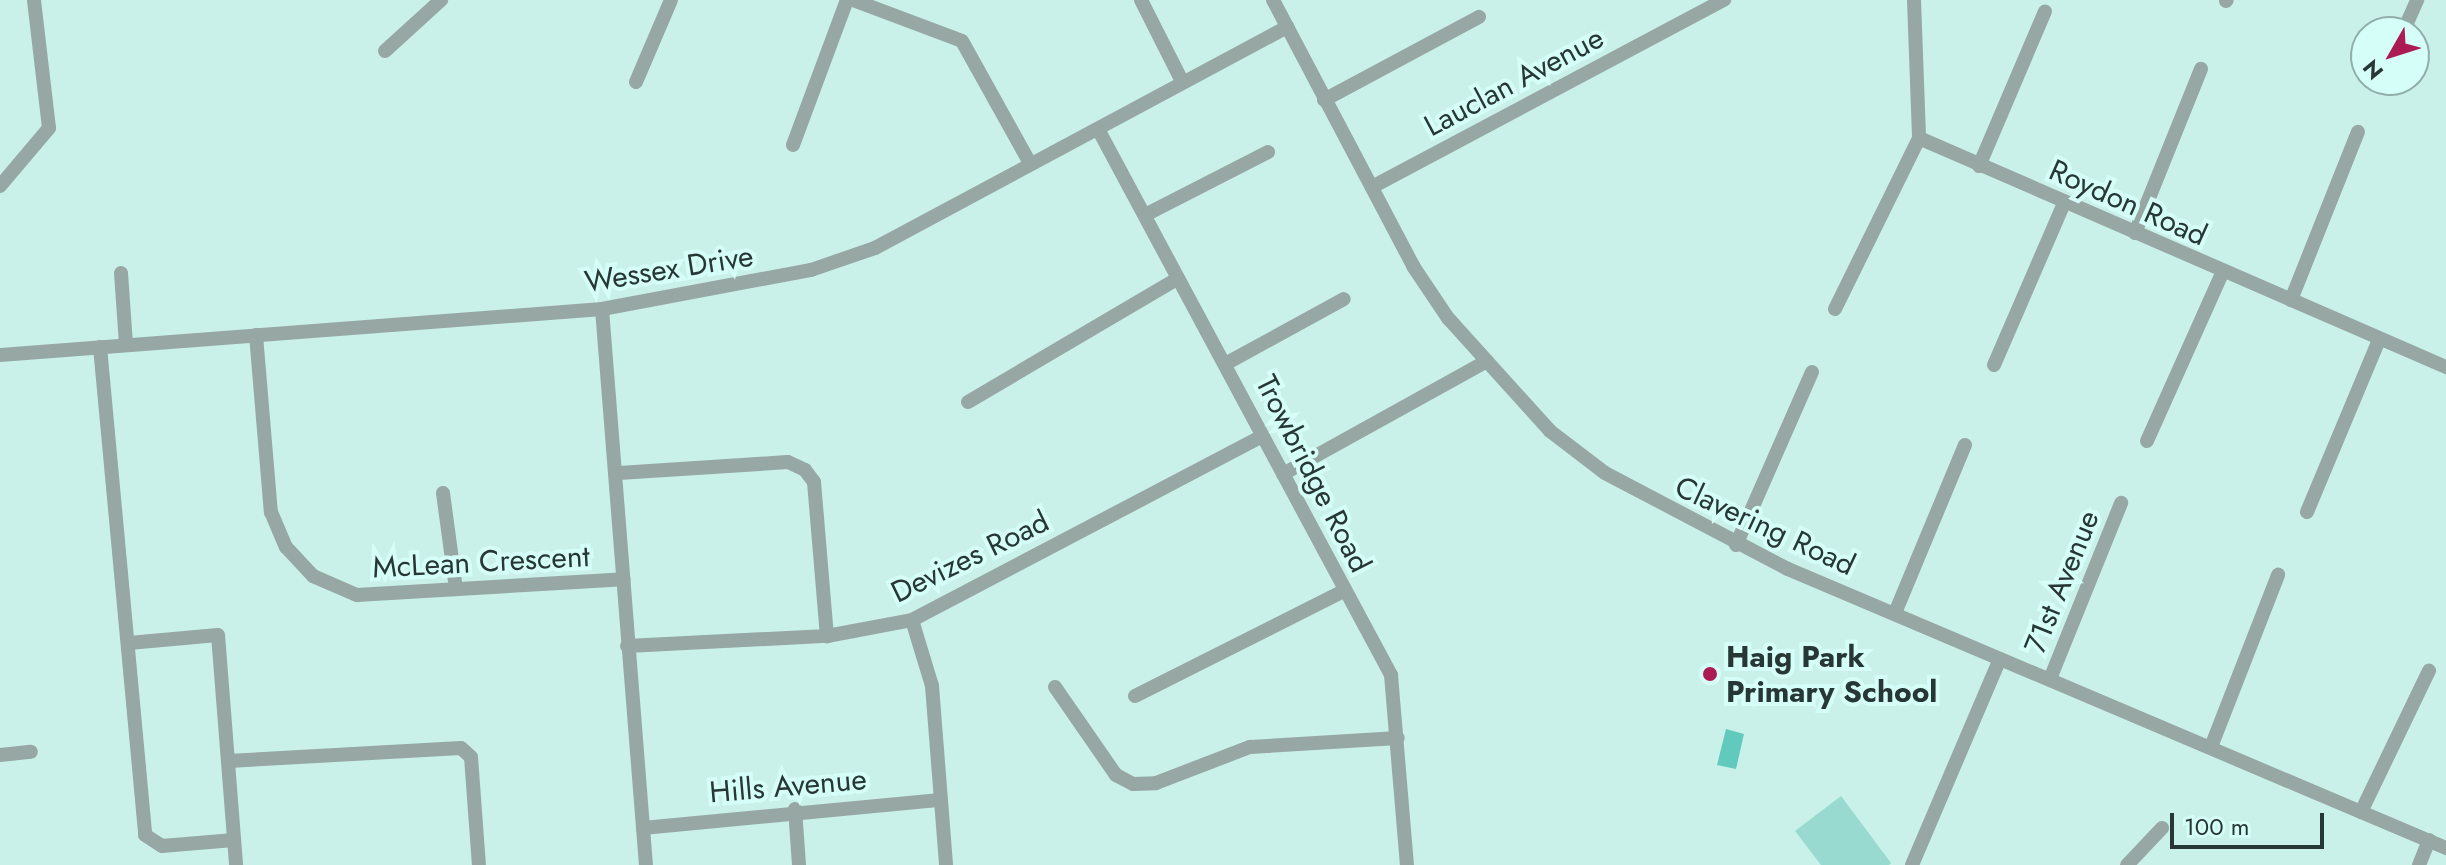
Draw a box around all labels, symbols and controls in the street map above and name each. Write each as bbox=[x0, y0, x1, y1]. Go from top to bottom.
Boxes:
north arrow bbox=[2350, 16, 2430, 96]
street label: Lauclan Avenue bbox=[1418, 20, 1610, 144]
text: N bbox=[2355, 53, 2391, 87]
street label: Roydon Road bbox=[2044, 152, 2212, 254]
street label: Wessex Drive bbox=[582, 238, 756, 300]
street label: Trowbridge Road bbox=[1248, 369, 1378, 579]
street label: Clavering Road bbox=[1669, 469, 1861, 583]
street label: Devizes Road bbox=[885, 503, 1055, 611]
street label: 71st Avenue bbox=[2017, 505, 2107, 659]
street label: McLean Crescent bbox=[371, 538, 591, 586]
place label: Haig Park Primary School bbox=[1726, 639, 1937, 710]
marker: Haig Park Primary School bbox=[1701, 665, 1719, 683]
street label: Hills Avenue bbox=[708, 761, 868, 811]
scale bar bbox=[2174, 797, 2328, 847]
text: 100 m bbox=[2184, 809, 2250, 844]

